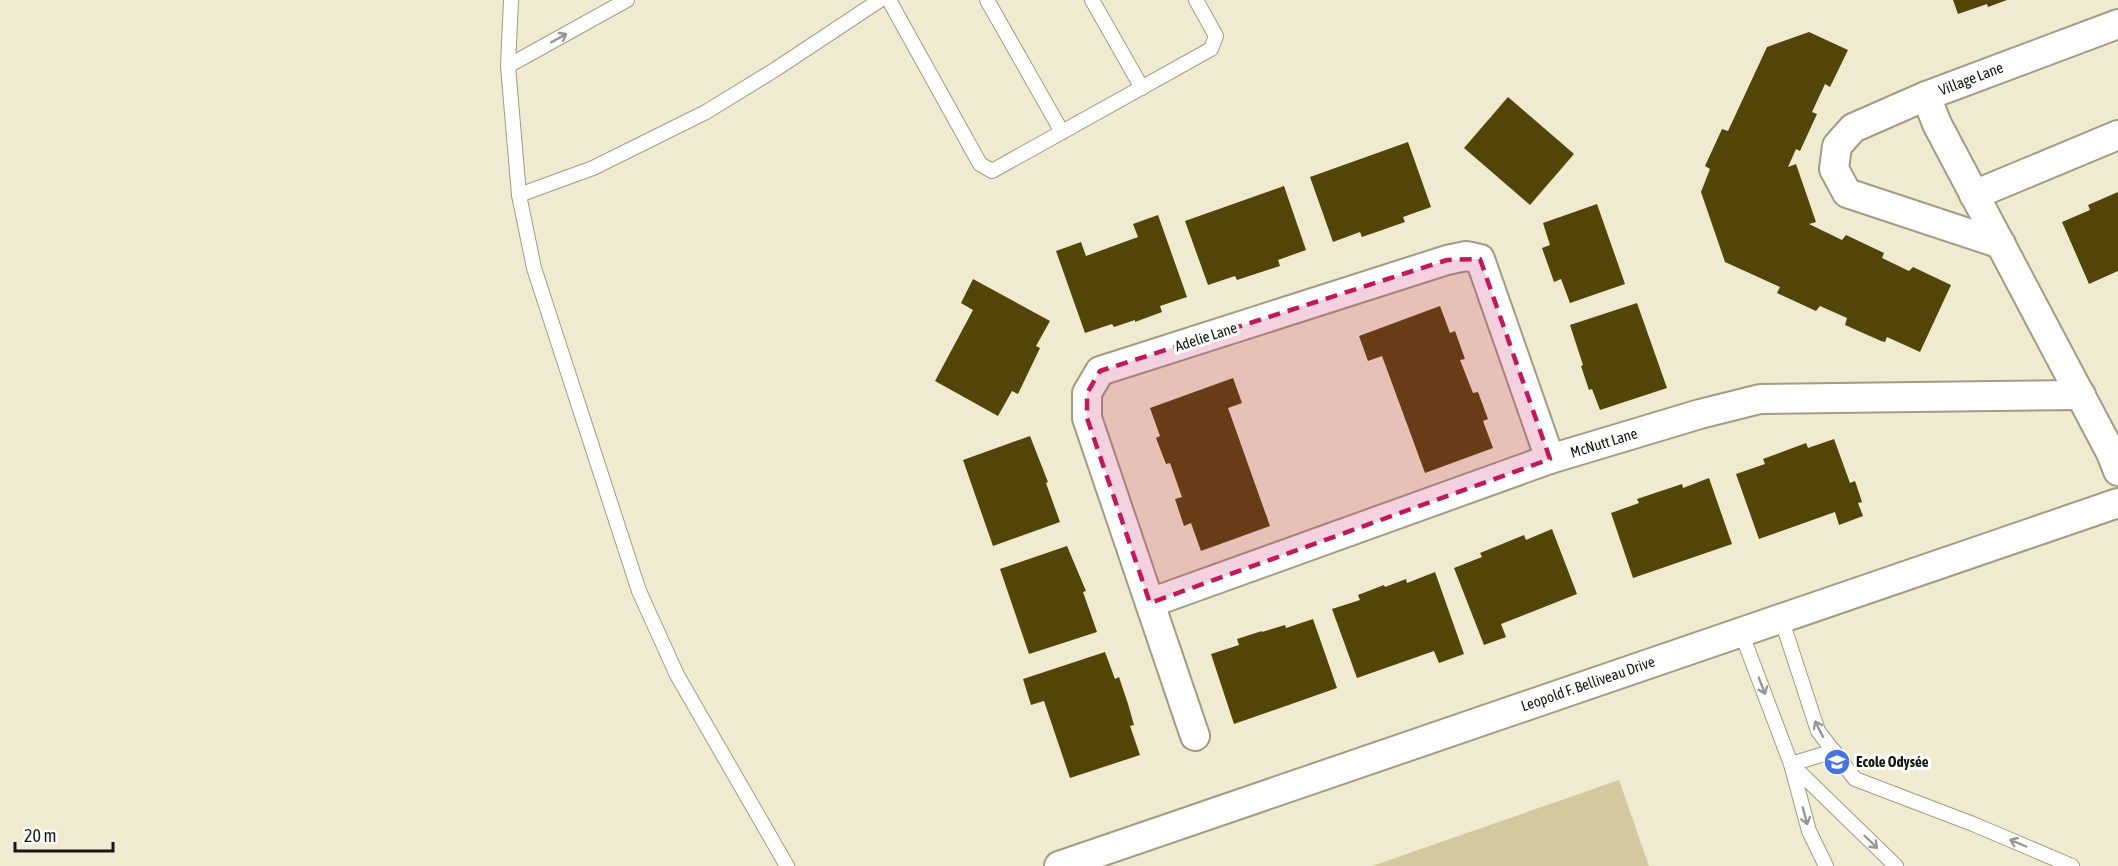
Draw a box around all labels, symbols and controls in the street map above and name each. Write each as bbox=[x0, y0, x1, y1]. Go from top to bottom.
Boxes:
one-way arrow bbox=[550, 32, 567, 44]
street label: Village Lane bbox=[1936, 58, 2006, 99]
street label: Adelie Lane bbox=[1173, 318, 1239, 355]
street label: McNutt Lane bbox=[1568, 424, 1640, 461]
street label: Leopold F. Belliveau Drive bbox=[1519, 653, 1657, 714]
one-way arrow bbox=[1757, 677, 1768, 695]
one-way arrow bbox=[1813, 721, 1825, 738]
school or university icon: Ecole Odysée bbox=[1822, 747, 1852, 777]
place label: Ecole Odysée bbox=[1856, 753, 1929, 770]
one-way arrow bbox=[1800, 806, 1812, 825]
scale bar bbox=[15, 815, 112, 853]
text: 20 m bbox=[24, 825, 56, 846]
one-way arrow bbox=[1864, 835, 1879, 850]
one-way arrow bbox=[2009, 837, 2028, 848]

